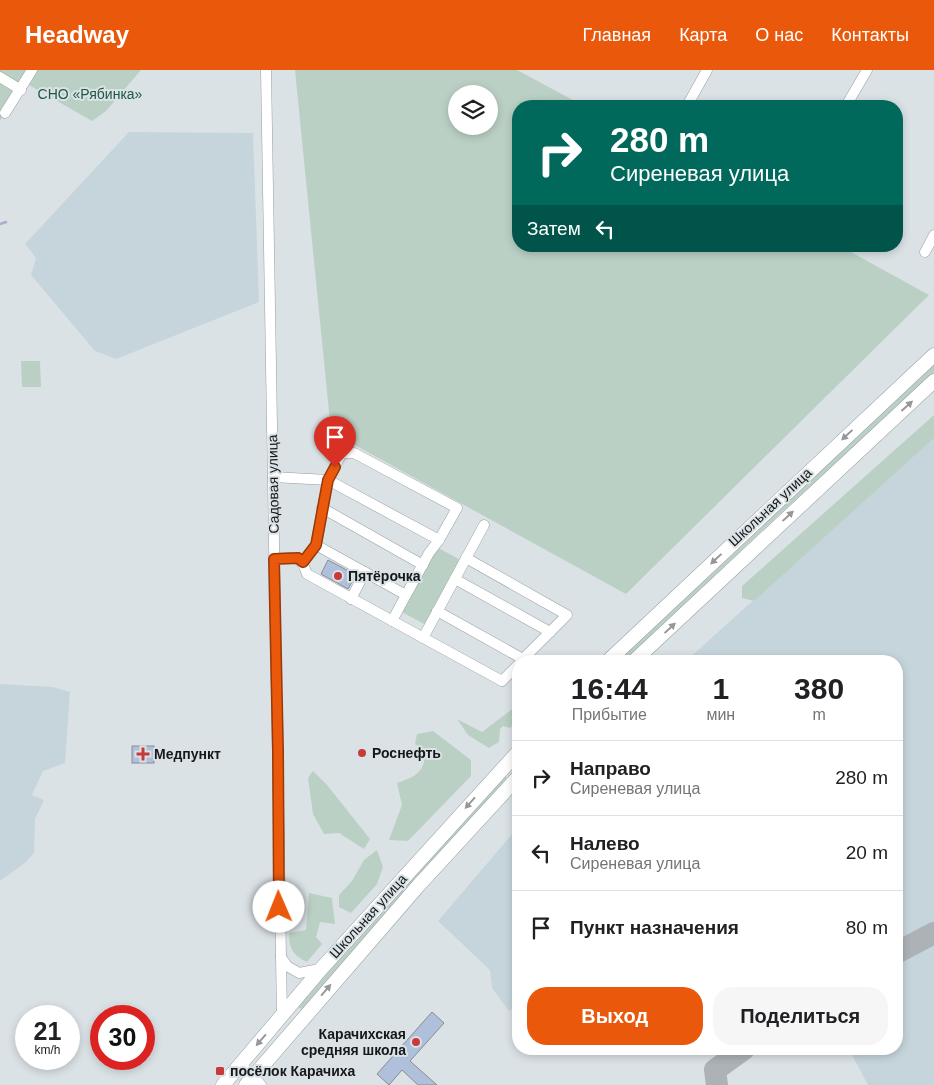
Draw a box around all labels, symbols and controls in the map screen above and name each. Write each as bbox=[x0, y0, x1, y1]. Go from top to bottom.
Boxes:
text: Headway bbox=[25, 21, 129, 48]
text: Главная bbox=[583, 25, 651, 45]
text: Карта bbox=[679, 25, 727, 45]
text: О нас bbox=[755, 25, 803, 45]
text: Контакты bbox=[831, 25, 909, 45]
map controls bbox=[448, 85, 498, 135]
button: layers bbox=[448, 85, 498, 135]
park label: СНО «Рябинка» bbox=[38, 86, 143, 102]
icon: right bbox=[527, 120, 592, 185]
text: 280 m bbox=[610, 120, 709, 159]
text: Сиреневая улица bbox=[610, 161, 789, 186]
icon: left bbox=[591, 215, 619, 243]
text: Затем bbox=[527, 218, 581, 239]
one-way arrow bbox=[900, 400, 913, 411]
pin bbox=[314, 416, 356, 467]
icon: arrive bbox=[321, 423, 349, 451]
one-way arrow bbox=[841, 429, 853, 441]
street label: Садовая улица bbox=[264, 434, 282, 534]
street label: Школьная улица bbox=[725, 464, 815, 550]
one-way arrow bbox=[782, 510, 794, 522]
one-way arrow bbox=[710, 553, 722, 565]
place label: Пятёрочка bbox=[348, 568, 421, 584]
marker: Пятёрочка bbox=[332, 570, 344, 582]
one-way arrow bbox=[663, 622, 675, 634]
text: 16:44 bbox=[571, 672, 648, 705]
text: 1 bbox=[712, 672, 729, 705]
text: 380 bbox=[794, 672, 844, 705]
text: Прибытие bbox=[572, 706, 647, 723]
text: мин bbox=[706, 706, 735, 723]
text: m bbox=[812, 706, 826, 723]
place label: Роснефть bbox=[372, 745, 441, 761]
place label: Медпункт bbox=[154, 746, 221, 762]
marker: Медпункт bbox=[136, 747, 150, 761]
marker: Роснефть bbox=[356, 747, 368, 759]
text: Направо bbox=[570, 758, 651, 779]
icon: right bbox=[527, 764, 555, 792]
text: 280 m bbox=[835, 767, 888, 788]
text: Сиреневая улица bbox=[570, 780, 700, 797]
one-way arrow bbox=[464, 796, 476, 808]
text: Налево bbox=[570, 833, 640, 854]
icon: left bbox=[527, 839, 555, 867]
text: 20 m bbox=[846, 842, 888, 863]
text: Сиреневая улица bbox=[570, 855, 700, 872]
street label: Школьная улица bbox=[326, 871, 410, 961]
position arrow bbox=[252, 880, 304, 932]
icon: arrive bbox=[527, 914, 555, 942]
text: Пункт назначения bbox=[570, 917, 739, 938]
text: 80 m bbox=[846, 917, 888, 938]
one-way arrow bbox=[321, 984, 332, 997]
button: Выход bbox=[527, 987, 703, 1045]
button: Поделиться bbox=[713, 987, 888, 1045]
speed limit sign: 30 bbox=[90, 1005, 155, 1070]
text: 21 bbox=[34, 1017, 61, 1045]
place label: Карачихская средняя школа bbox=[301, 1026, 406, 1058]
one-way arrow bbox=[255, 1033, 267, 1045]
marker: Карачихская средняя школа bbox=[410, 1036, 422, 1048]
text: km/h bbox=[34, 1043, 61, 1057]
place label: посёлок Карачиха bbox=[230, 1063, 356, 1079]
marker: посёлок Карачиха bbox=[214, 1065, 226, 1077]

